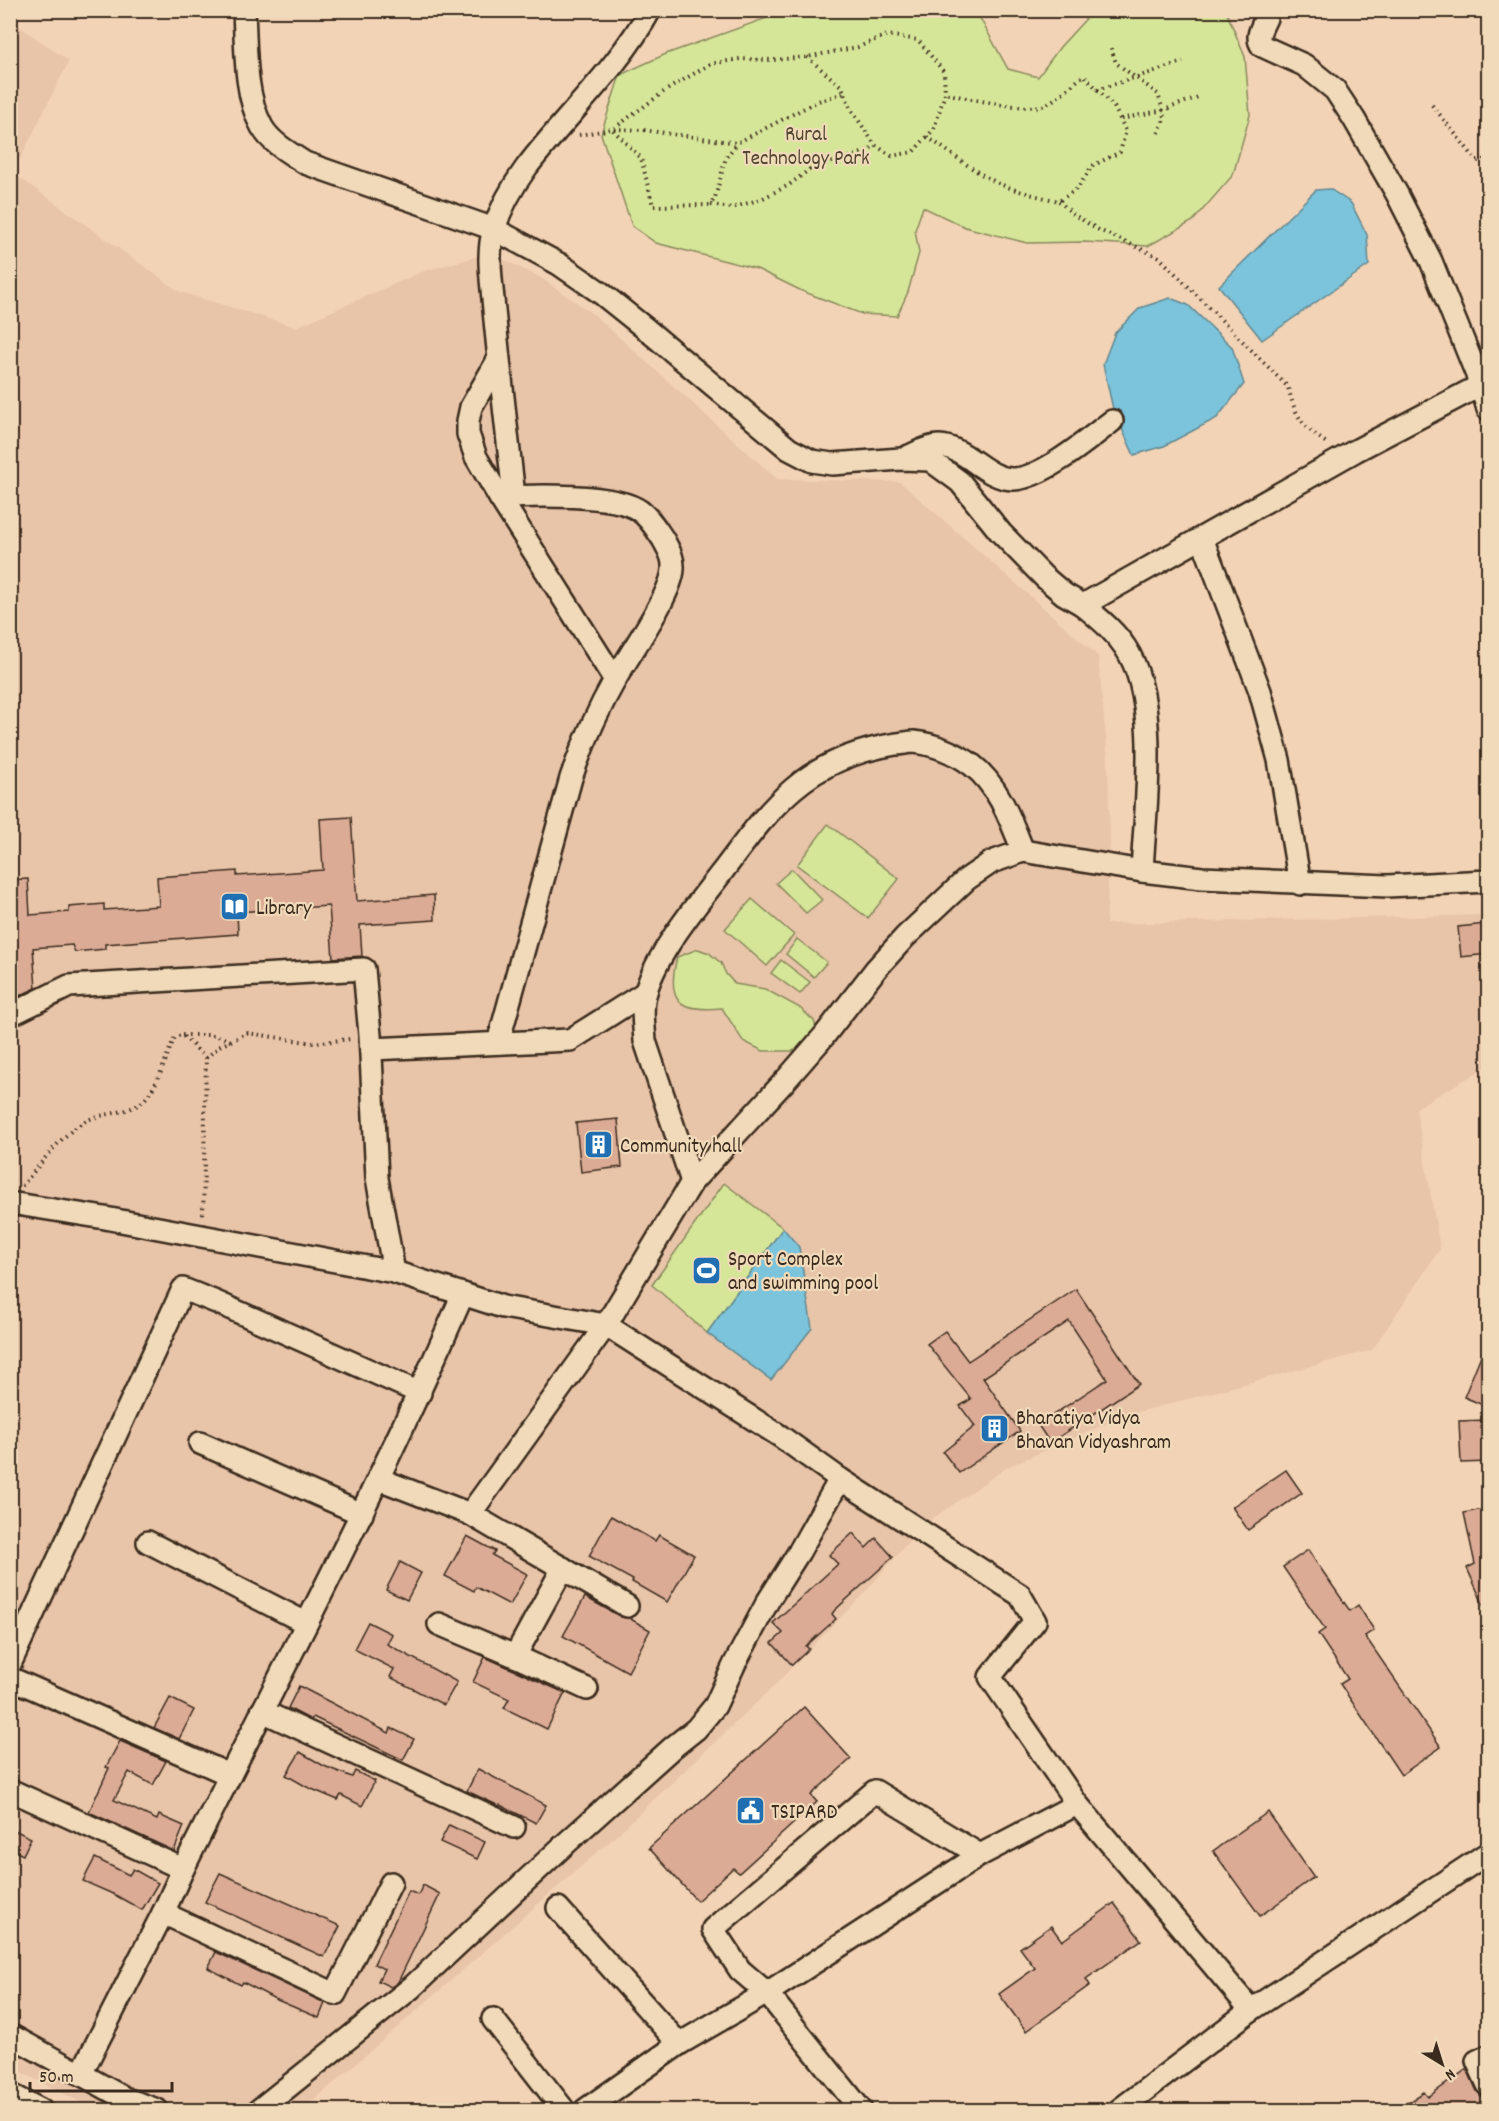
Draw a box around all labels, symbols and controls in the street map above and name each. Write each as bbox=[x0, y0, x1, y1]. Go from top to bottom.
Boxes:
park label: Rural Technology Park bbox=[742, 121, 870, 175]
library icon: Library bbox=[219, 891, 251, 923]
place label: Library bbox=[256, 895, 312, 925]
building icon: Community hall bbox=[583, 1129, 615, 1161]
place label: Community hall bbox=[620, 1133, 742, 1163]
place label: Sport Complex and swimming pool bbox=[728, 1246, 878, 1300]
sports icon: Sport Complex and swimming pool bbox=[691, 1254, 723, 1286]
place label: Bharatiya Vidya Bhavan Vidyashram bbox=[1016, 1405, 1171, 1459]
building icon: Bharatiya Vidya Bhavan Vidyashram bbox=[979, 1413, 1011, 1445]
public building icon: TSIPARD bbox=[734, 1795, 766, 1827]
place label: TSIPARD bbox=[771, 1799, 837, 1829]
north arrow bbox=[1412, 2034, 1472, 2094]
scale bar bbox=[30, 2055, 172, 2093]
text: N bbox=[1439, 2062, 1460, 2085]
text: 50 m bbox=[39, 2066, 74, 2091]

